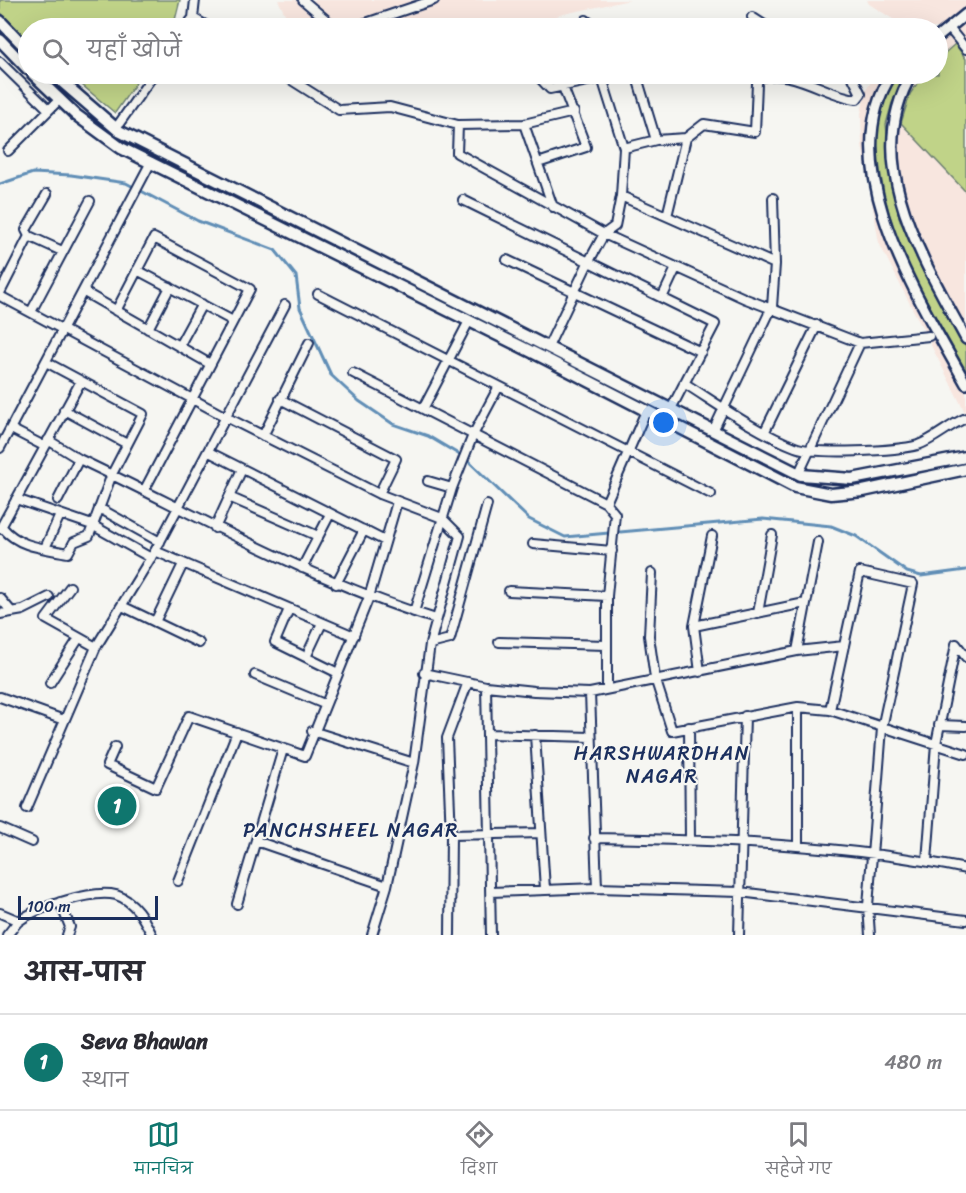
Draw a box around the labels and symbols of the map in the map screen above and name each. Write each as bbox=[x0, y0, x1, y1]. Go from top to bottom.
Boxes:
your location bbox=[649, 408, 678, 437]
district label: HARSHWARDHAN NAGAR bbox=[574, 736, 750, 794]
pin: 1 bbox=[98, 784, 136, 828]
district label: PANCHSHEEL NAGAR bbox=[243, 813, 459, 848]
scale bar bbox=[18, 893, 158, 920]

